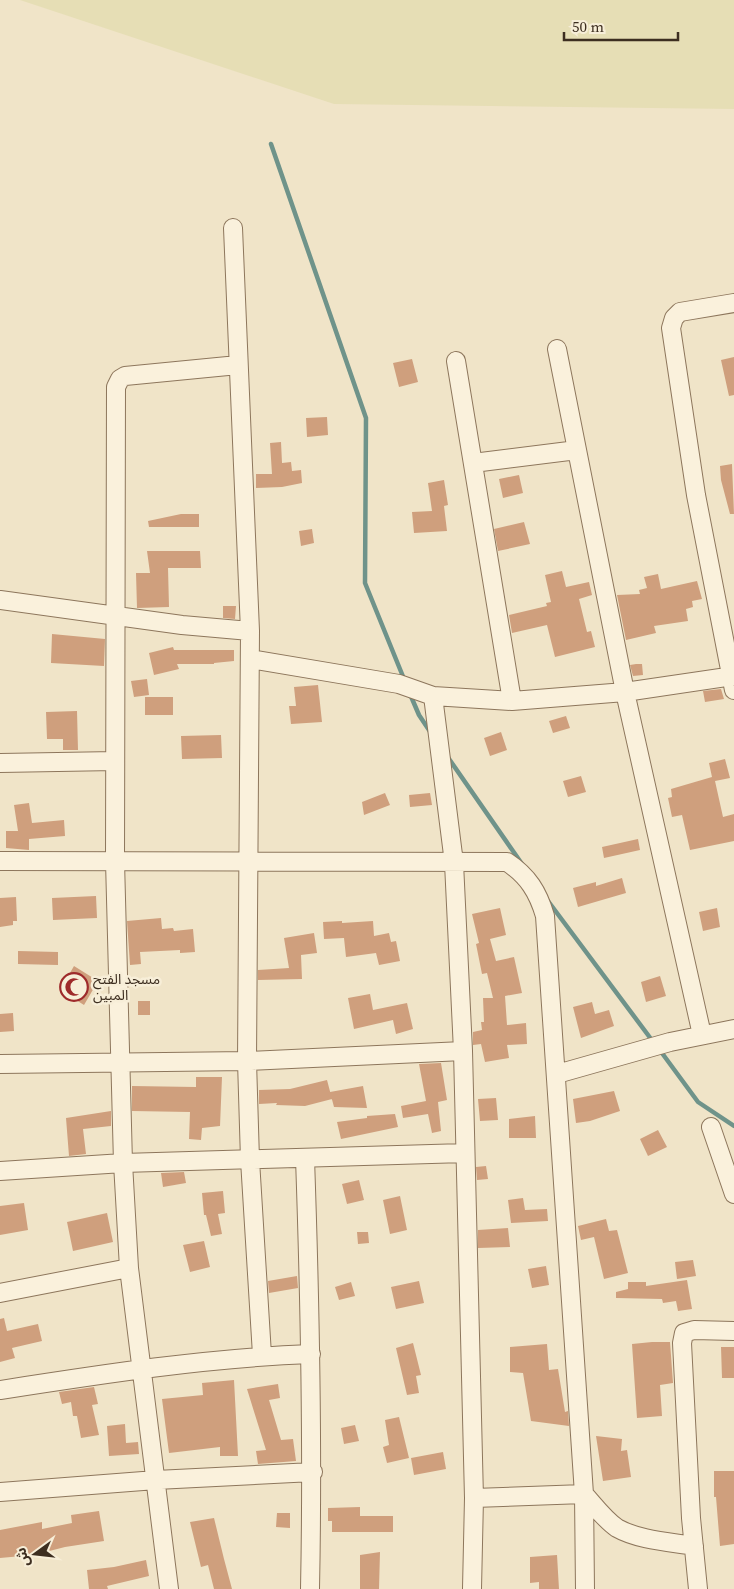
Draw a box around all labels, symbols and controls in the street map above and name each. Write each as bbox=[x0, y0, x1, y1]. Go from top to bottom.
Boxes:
scale bar bbox=[564, 10, 678, 42]
text: 50 m bbox=[572, 16, 604, 37]
place label: مسجد الفتح المبين bbox=[93, 969, 160, 1005]
mosque icon: مسجد الفتح المبين bbox=[59, 972, 89, 1002]
north arrow bbox=[10, 1529, 60, 1579]
text: ش bbox=[10, 1546, 35, 1569]

